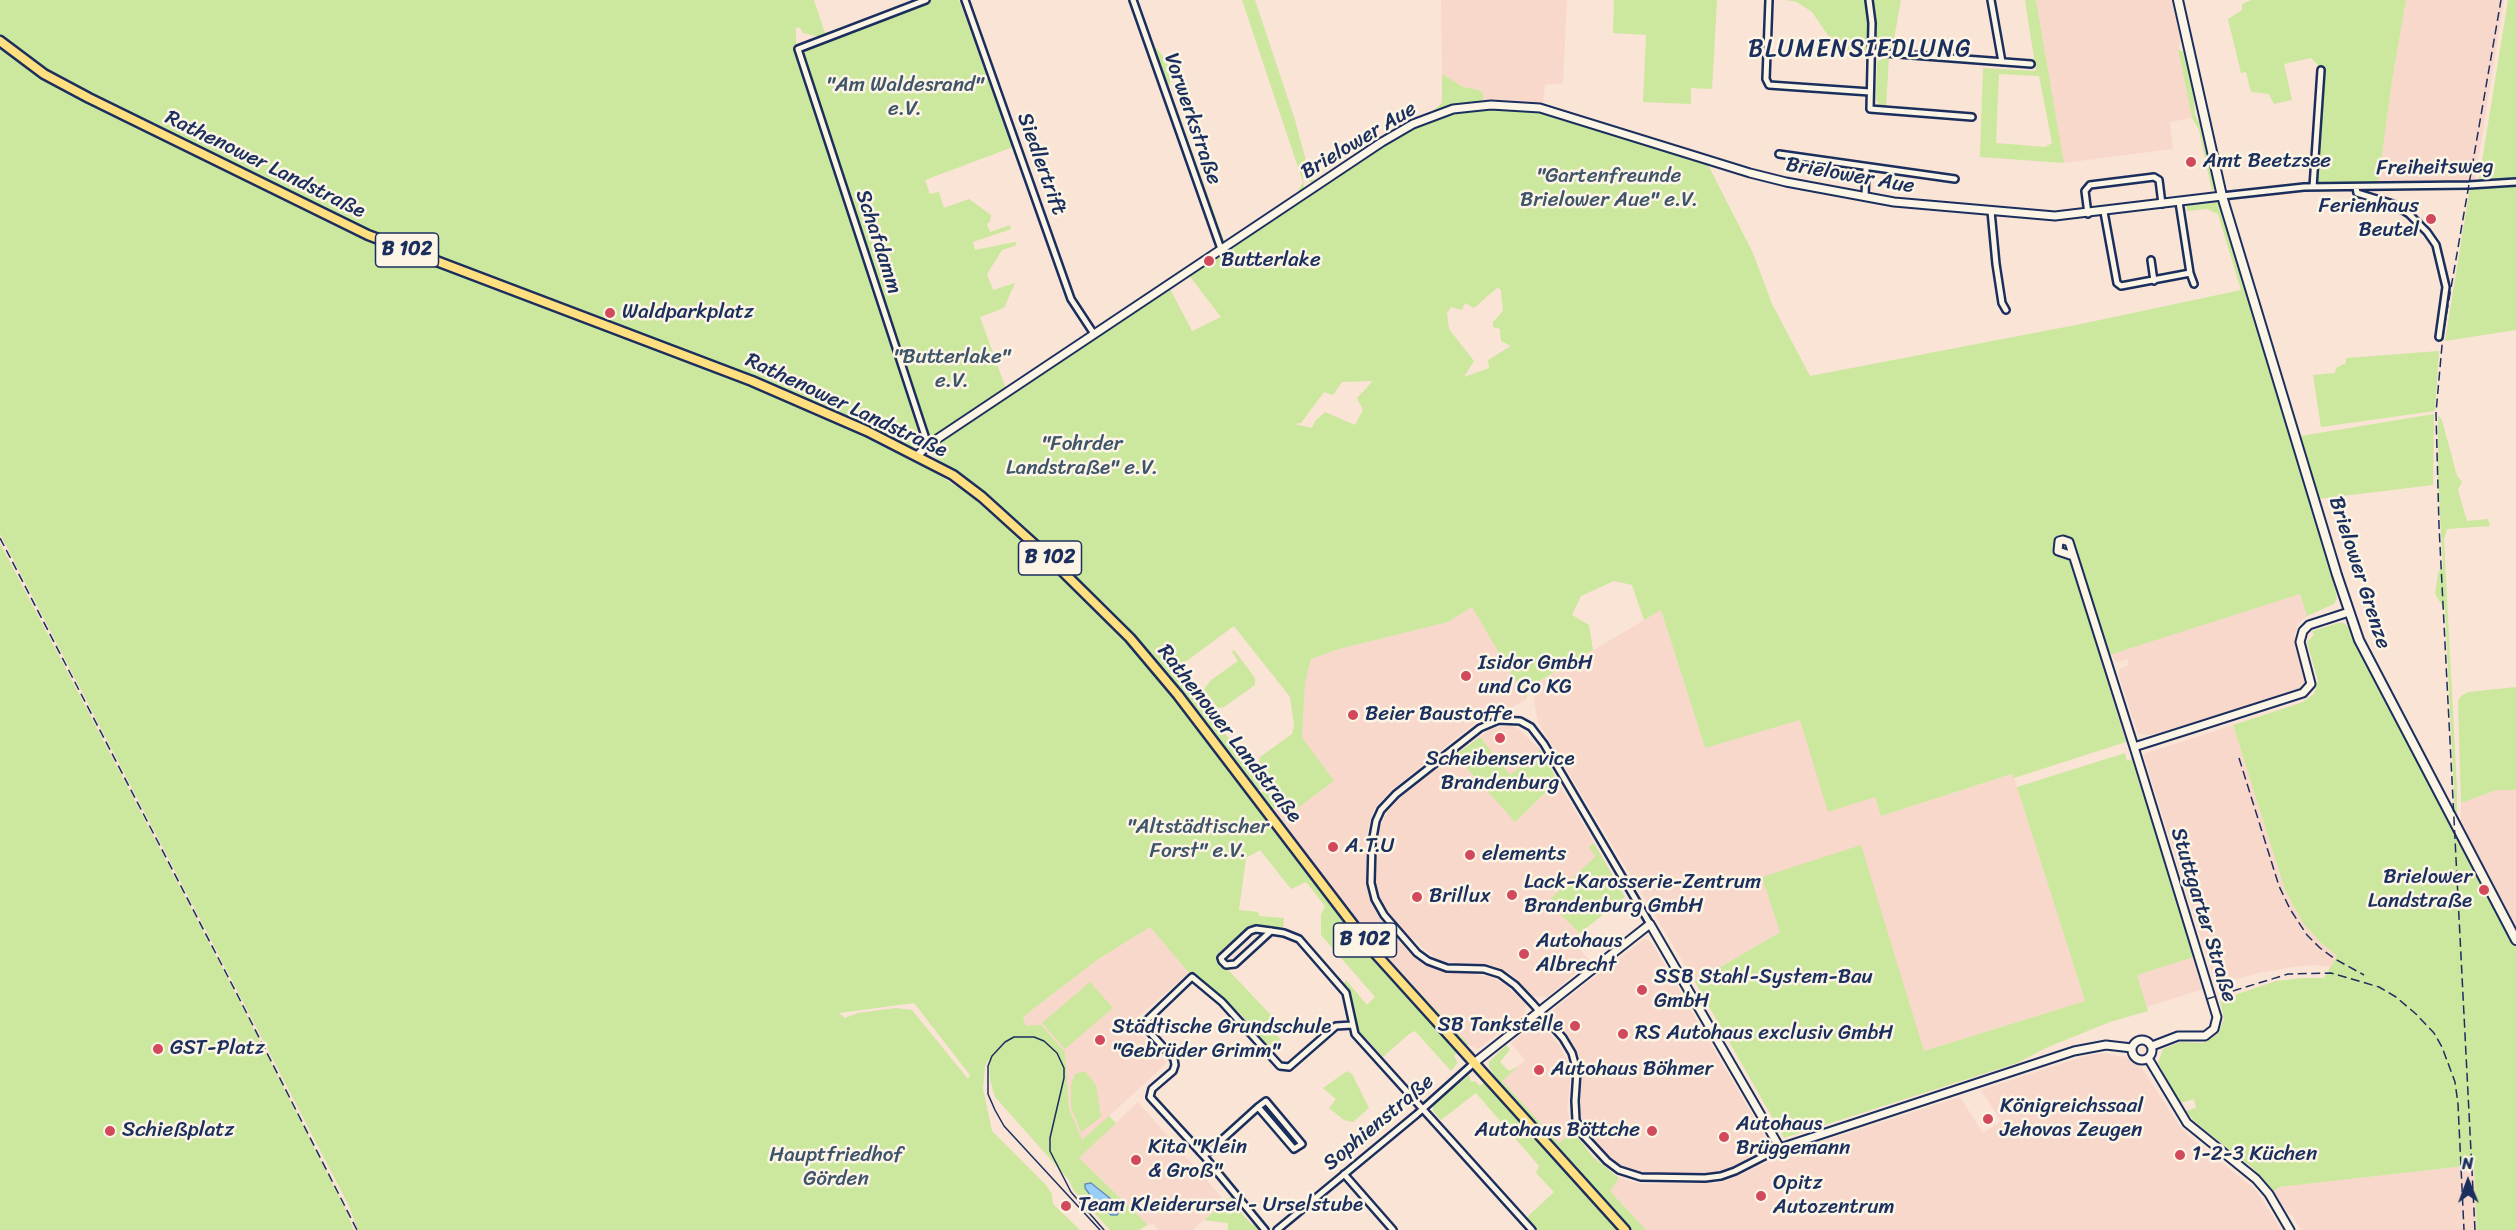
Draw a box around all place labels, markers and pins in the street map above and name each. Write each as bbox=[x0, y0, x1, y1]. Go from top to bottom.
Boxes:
place label: Amt Beetzsee bbox=[2203, 149, 2331, 175]
marker: Amt Beetzsee bbox=[2184, 155, 2198, 169]
place label: Ferienhaus Beutel bbox=[2318, 194, 2419, 244]
marker: Ferienhaus Beutel bbox=[2424, 212, 2438, 226]
place label: Butterlake bbox=[1221, 248, 1321, 274]
marker: Butterlake bbox=[1202, 254, 1216, 268]
place label: Waldparkplatz bbox=[622, 300, 754, 326]
marker: Waldparkplatz bbox=[603, 306, 617, 320]
place label: Isidor GmbH und Co KG bbox=[1478, 651, 1593, 701]
marker: Isidor GmbH und Co KG bbox=[1459, 669, 1473, 683]
place label: Beier Baustoffe bbox=[1365, 702, 1513, 728]
marker: Beier Baustoffe bbox=[1346, 708, 1360, 722]
marker: Scheibenservice Brandenburg bbox=[1493, 731, 1507, 745]
place label: Scheibenservice Brandenburg bbox=[1425, 747, 1575, 797]
place label: A.T.U bbox=[1345, 834, 1395, 860]
marker: A.T.U bbox=[1326, 840, 1340, 854]
place label: elements bbox=[1482, 842, 1566, 868]
marker: elements bbox=[1463, 848, 1477, 862]
place label: Brielower Landstraße bbox=[2368, 865, 2472, 915]
place label: Lack-Karosserie-Zentrum Brandenburg GmbH bbox=[1524, 870, 1761, 920]
marker: Brielower Landstraße bbox=[2477, 883, 2491, 897]
place label: Brillux bbox=[1429, 884, 1491, 910]
marker: Lack-Karosserie-Zentrum Brandenburg GmbH bbox=[1505, 888, 1519, 902]
marker: Brillux bbox=[1410, 890, 1424, 904]
place label: Autohaus Albrecht bbox=[1536, 929, 1622, 979]
marker: Autohaus Albrecht bbox=[1517, 947, 1531, 961]
place label: SSB Stahl-System-Bau GmbH bbox=[1654, 965, 1873, 1015]
marker: SSB Stahl-System-Bau GmbH bbox=[1635, 983, 1649, 997]
place label: SB Tankstelle bbox=[1437, 1013, 1563, 1039]
place label: Städtische Grundschule "Gebrüder Grimm" bbox=[1112, 1015, 1331, 1065]
marker: SB Tankstelle bbox=[1568, 1019, 1582, 1033]
place label: RS Autohaus exclusiv GmbH bbox=[1635, 1021, 1893, 1047]
marker: RS Autohaus exclusiv GmbH bbox=[1616, 1027, 1630, 1041]
marker: Städtische Grundschule "Gebrüder Grimm" bbox=[1093, 1033, 1107, 1047]
place label: GST-Platz bbox=[170, 1036, 265, 1062]
marker: GST-Platz bbox=[151, 1042, 165, 1056]
place label: Autohaus Böhmer bbox=[1551, 1057, 1713, 1083]
marker: Autohaus Böhmer bbox=[1532, 1063, 1546, 1077]
place label: Königreichssaal Jehovas Zeugen bbox=[2000, 1094, 2143, 1144]
place label: Autohaus Brüggemann bbox=[1736, 1112, 1851, 1162]
marker: Königreichssaal Jehovas Zeugen bbox=[1981, 1112, 1995, 1126]
place label: Schießplatz bbox=[122, 1118, 235, 1144]
place label: Autohaus Böttche bbox=[1475, 1118, 1640, 1144]
marker: Schießplatz bbox=[103, 1124, 117, 1138]
marker: Autohaus Böttche bbox=[1645, 1124, 1659, 1138]
marker: Autohaus Brüggemann bbox=[1717, 1130, 1731, 1144]
place label: Kita "Klein & Groß" bbox=[1148, 1135, 1247, 1185]
place label: 1-2-3 Küchen bbox=[2192, 1142, 2317, 1168]
marker: 1-2-3 Küchen bbox=[2173, 1148, 2187, 1162]
marker: Kita "Klein & Groß" bbox=[1129, 1153, 1143, 1167]
place label: Opitz Autozentrum bbox=[1773, 1171, 1895, 1221]
marker: Opitz Autozentrum bbox=[1754, 1189, 1768, 1203]
place label: Team Kleiderursel - Urselstube bbox=[1078, 1193, 1363, 1219]
marker: Team Kleiderursel - Urselstube bbox=[1059, 1199, 1073, 1213]

